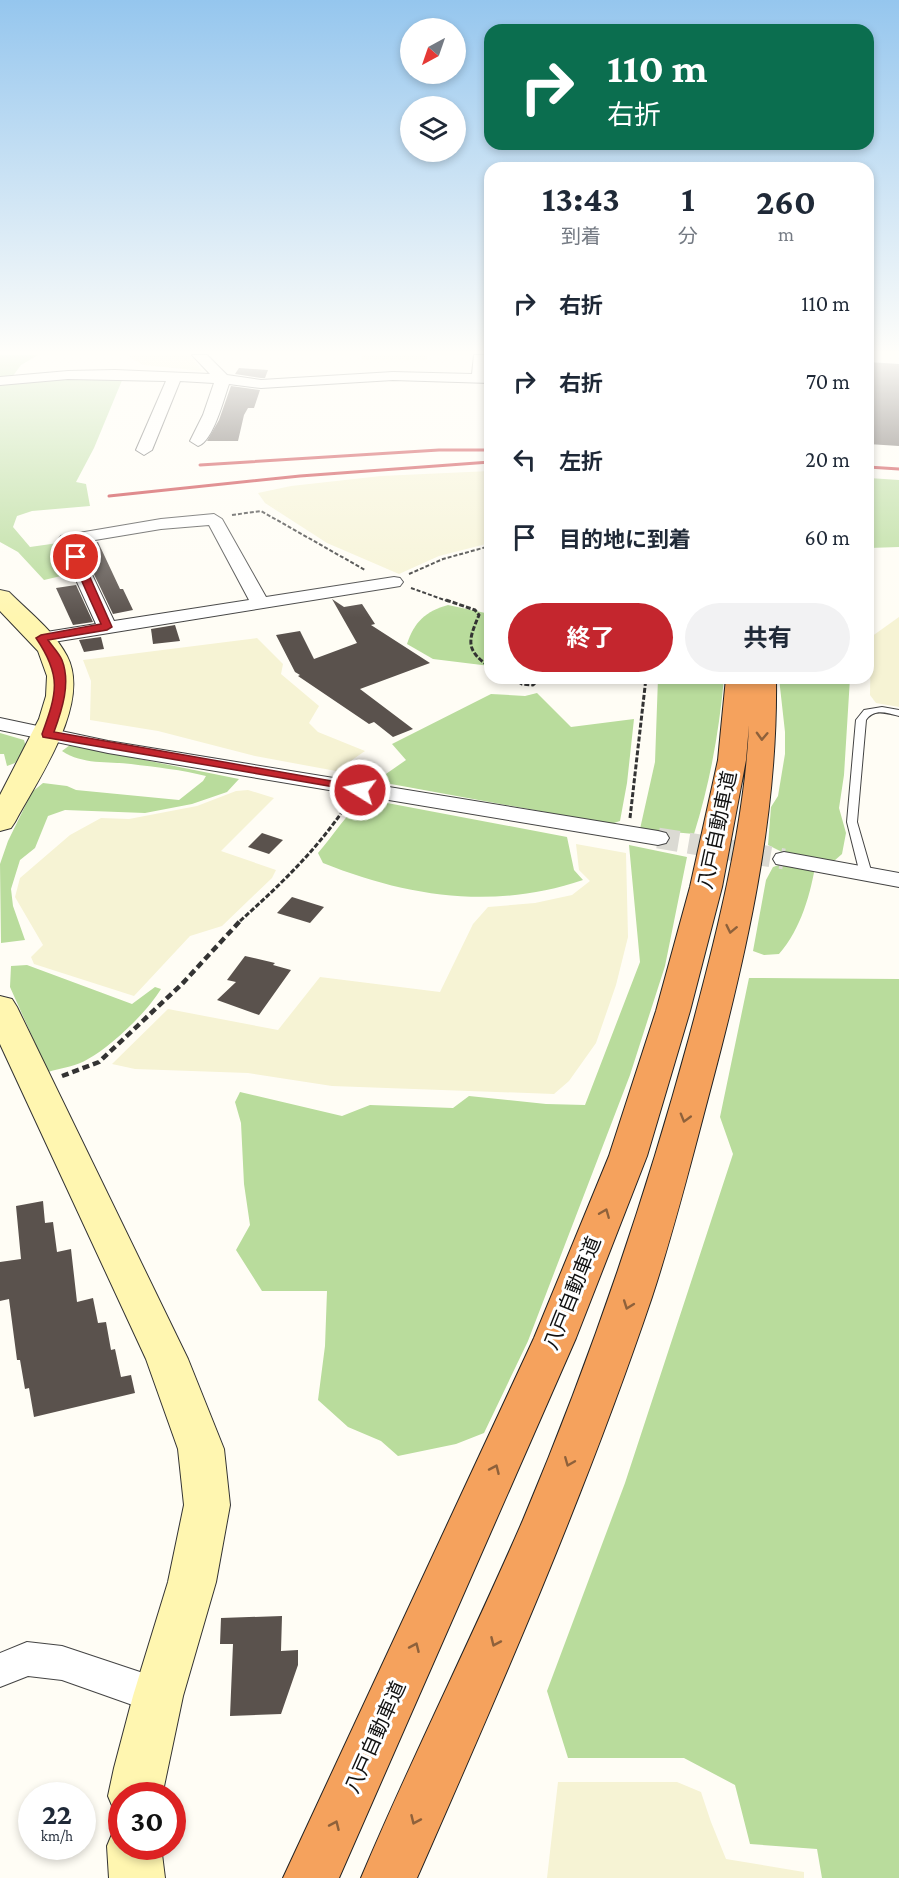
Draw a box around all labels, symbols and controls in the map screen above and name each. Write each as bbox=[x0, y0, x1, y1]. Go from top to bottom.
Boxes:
north arrow bbox=[400, 18, 466, 84]
map controls bbox=[400, 18, 466, 162]
text: 110 m bbox=[607, 44, 708, 91]
icon: right bbox=[508, 48, 586, 126]
button: layers bbox=[400, 96, 466, 162]
text: 右折 bbox=[607, 100, 661, 130]
text: 13:43 bbox=[542, 179, 620, 219]
text: 1 bbox=[681, 179, 695, 219]
text: 260 bbox=[756, 182, 816, 222]
text: m bbox=[778, 223, 794, 245]
text: 到着 bbox=[561, 225, 601, 247]
text: 分 bbox=[678, 225, 698, 247]
icon: right bbox=[508, 287, 541, 320]
text: 110 m bbox=[801, 291, 850, 316]
text: 右折 bbox=[559, 293, 603, 318]
icon: right bbox=[508, 365, 541, 398]
text: 70 m bbox=[806, 369, 850, 394]
text: 右折 bbox=[559, 371, 603, 396]
icon: left bbox=[508, 443, 541, 476]
text: 20 m bbox=[805, 447, 850, 472]
text: 左折 bbox=[559, 449, 603, 474]
icon: arrive bbox=[508, 521, 541, 554]
text: 60 m bbox=[805, 525, 850, 550]
text: 目的地に到着 bbox=[559, 527, 691, 552]
pin bbox=[50, 531, 101, 582]
icon: arrive bbox=[59, 540, 92, 573]
button: 終了 bbox=[508, 603, 673, 672]
button: 共有 bbox=[685, 603, 850, 672]
one-way arrow bbox=[755, 732, 768, 741]
position arrow bbox=[328, 758, 392, 822]
street label: 八戸自動車道 bbox=[694, 769, 740, 891]
one-way arrow bbox=[726, 924, 739, 934]
one-way arrow bbox=[680, 1112, 692, 1123]
one-way arrow bbox=[598, 1208, 610, 1219]
street label: 八戸自動車道 bbox=[539, 1233, 605, 1353]
one-way arrow bbox=[623, 1299, 636, 1310]
one-way arrow bbox=[564, 1456, 576, 1467]
one-way arrow bbox=[488, 1464, 500, 1475]
one-way arrow bbox=[490, 1636, 502, 1647]
one-way arrow bbox=[408, 1642, 420, 1653]
street label: 八戸自動車道 bbox=[341, 1678, 409, 1796]
speed limit sign: 30 bbox=[108, 1782, 186, 1860]
text: 22 bbox=[42, 1797, 72, 1830]
one-way arrow bbox=[410, 1814, 422, 1825]
one-way arrow bbox=[328, 1820, 340, 1831]
text: km/h bbox=[41, 1828, 73, 1844]

